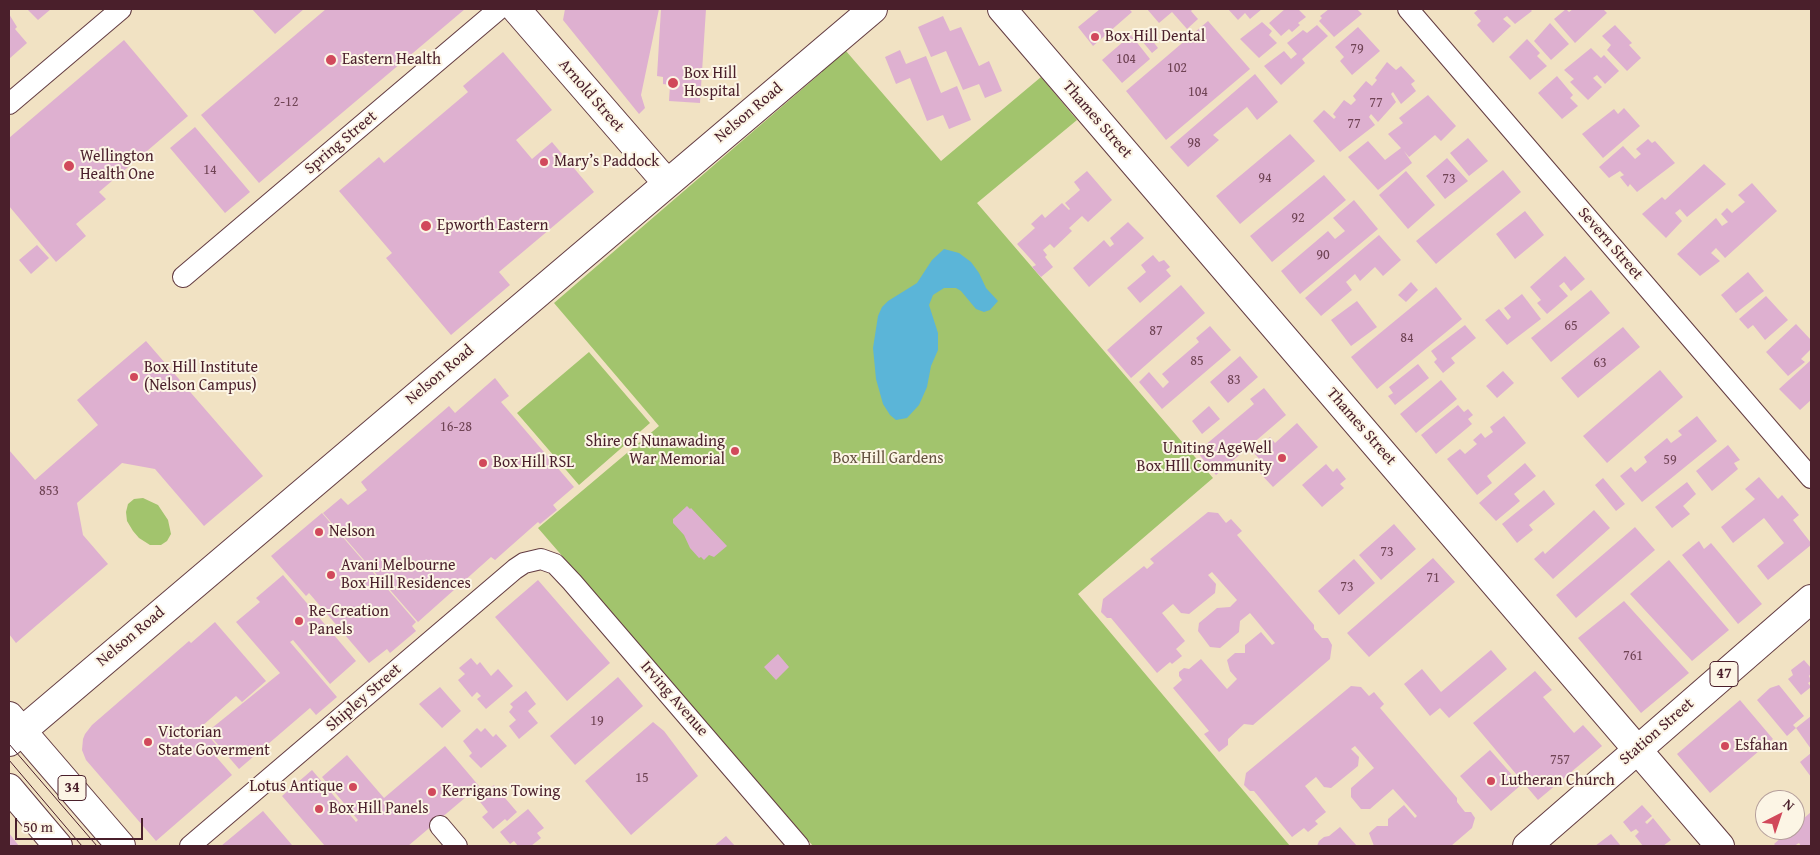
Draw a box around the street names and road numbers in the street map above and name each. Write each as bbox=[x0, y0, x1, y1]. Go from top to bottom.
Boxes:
street label: Arnold Street bbox=[554, 56, 628, 136]
street label: Thames Street bbox=[1058, 77, 1136, 163]
street label: Nelson Road bbox=[711, 79, 787, 147]
street label: Spring Street bbox=[301, 107, 381, 179]
street label: Severn Street bbox=[1573, 204, 1647, 284]
street label: Nelson Road bbox=[402, 341, 478, 409]
street label: Thames Street bbox=[1322, 384, 1400, 470]
street label: Nelson Road bbox=[93, 603, 169, 671]
street label: Irving Avenue bbox=[636, 657, 712, 741]
street label: Shipley Street bbox=[322, 660, 406, 736]
road number: 47 bbox=[1710, 662, 1738, 686]
street label: Station Street bbox=[1616, 694, 1698, 770]
road number: 34 bbox=[58, 776, 86, 800]

